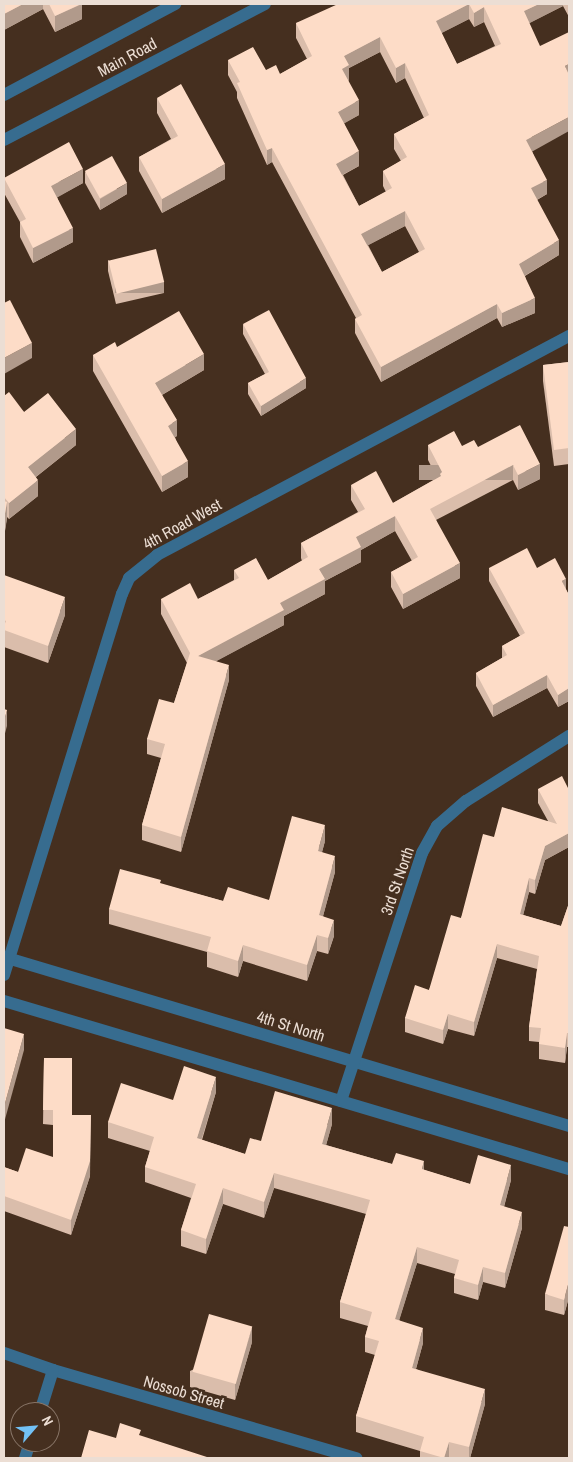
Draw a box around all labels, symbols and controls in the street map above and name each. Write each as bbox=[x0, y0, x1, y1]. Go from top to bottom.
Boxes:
street label: Main Road bbox=[94, 33, 160, 81]
street label: 4th Road West bbox=[139, 495, 225, 553]
street label: 3rd St North bbox=[376, 844, 418, 918]
street label: 4th St North bbox=[255, 1007, 327, 1045]
street label: Nossob Street bbox=[141, 1371, 227, 1413]
north arrow bbox=[10, 1402, 60, 1452]
text: N bbox=[38, 1413, 57, 1428]

